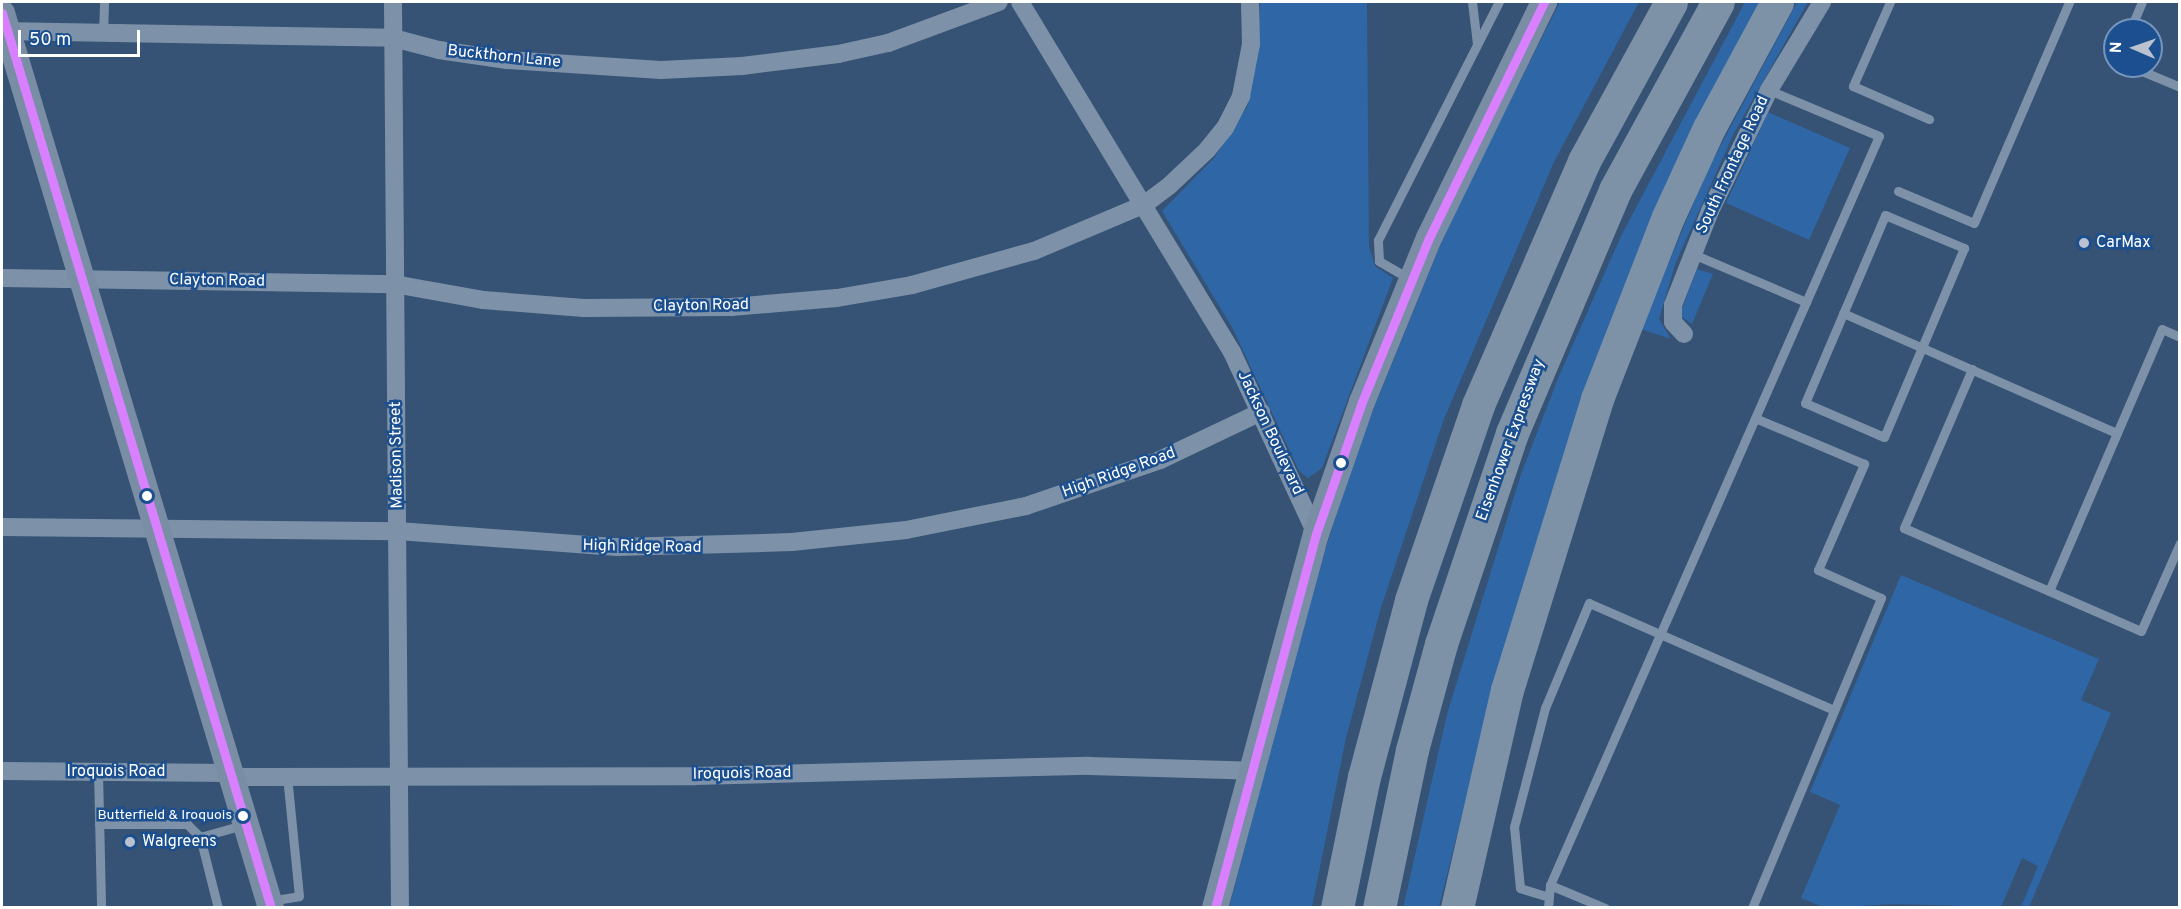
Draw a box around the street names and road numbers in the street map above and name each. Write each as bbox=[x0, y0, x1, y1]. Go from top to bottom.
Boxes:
street label: Buckthorn Lane bbox=[446, 41, 562, 73]
street label: South Frontage Road bbox=[1693, 93, 1773, 237]
street label: Clayton Road bbox=[169, 271, 265, 291]
street label: Clayton Road bbox=[653, 296, 749, 316]
street label: Eisenhower Expressway bbox=[1473, 356, 1549, 524]
street label: Jackson Boulevard bbox=[1233, 368, 1307, 498]
street label: Madison Street bbox=[386, 401, 408, 509]
street label: High Ridge Road bbox=[1060, 444, 1178, 502]
street label: High Ridge Road bbox=[582, 536, 702, 558]
street label: Iroquois Road bbox=[67, 762, 165, 782]
street label: Iroquois Road bbox=[692, 764, 792, 784]

